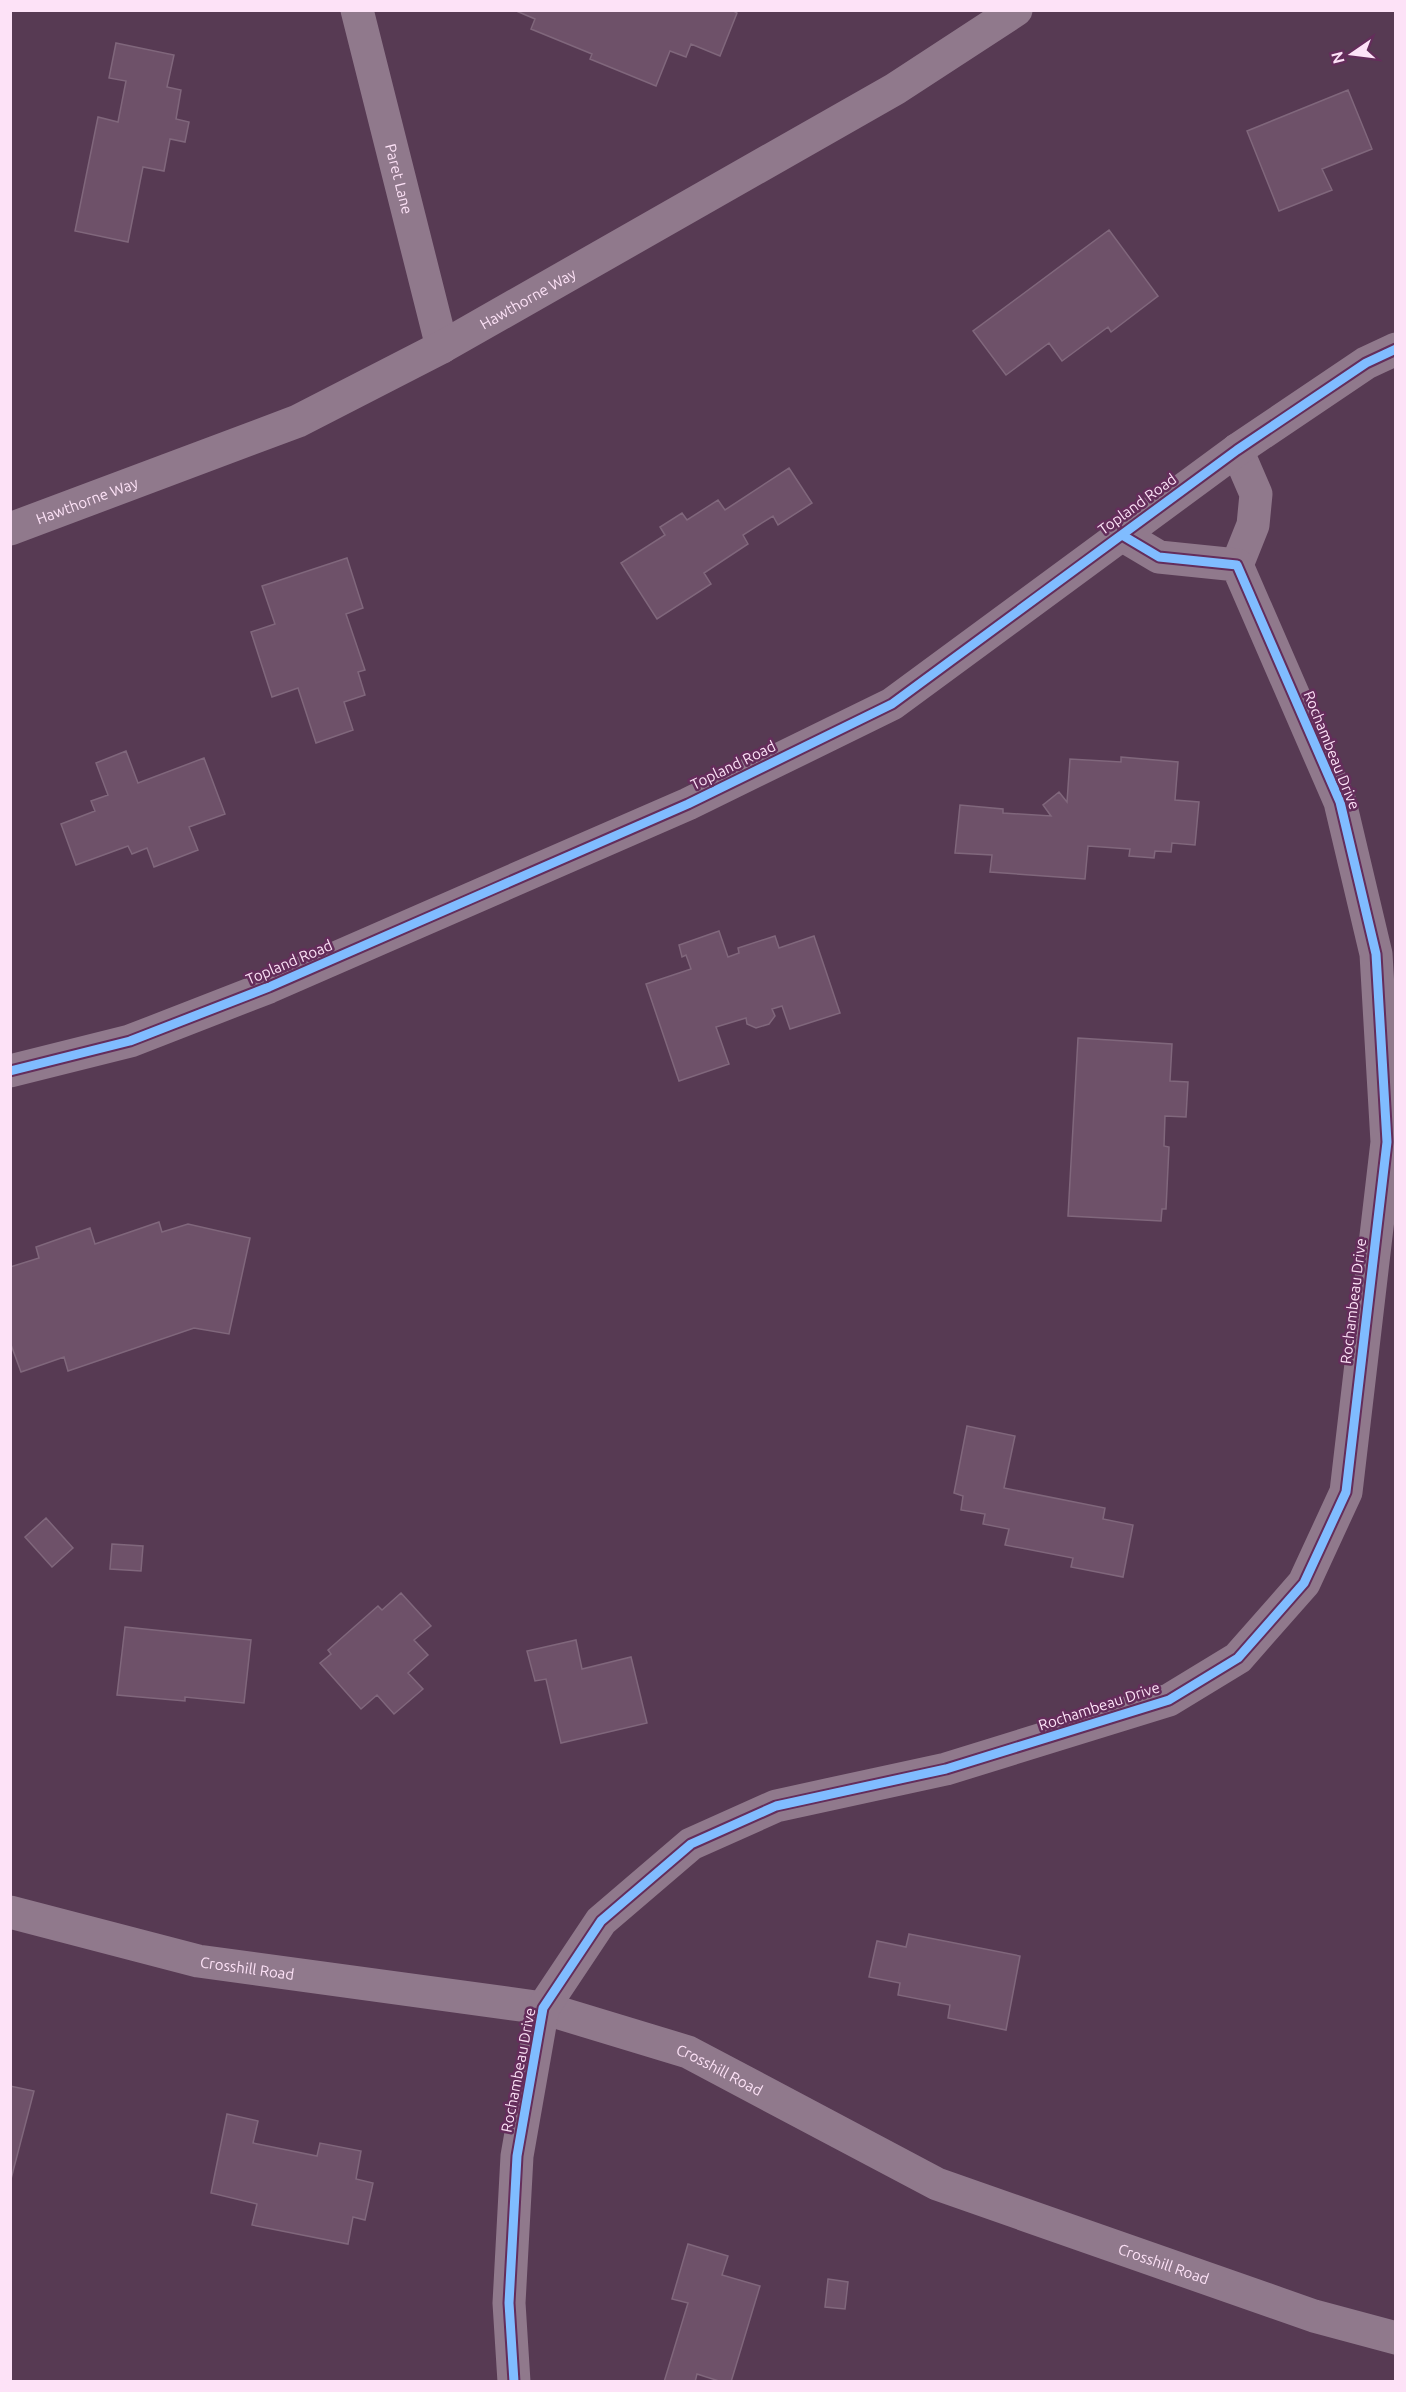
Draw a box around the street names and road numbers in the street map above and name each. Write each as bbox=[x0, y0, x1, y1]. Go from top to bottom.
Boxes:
street label: Paret Lane bbox=[382, 142, 417, 216]
street label: Hawthorne Way bbox=[477, 264, 579, 332]
street label: Topland Road bbox=[1095, 470, 1179, 538]
street label: Hawthorne Way bbox=[33, 473, 140, 527]
street label: Rochambeau Drive bbox=[1300, 688, 1364, 812]
street label: Topland Road bbox=[688, 737, 778, 793]
street label: Topland Road bbox=[243, 936, 335, 988]
street label: Rochambeau Drive bbox=[1337, 1237, 1369, 1365]
street label: Rochambeau Drive bbox=[1036, 1678, 1162, 1734]
street label: Crosshill Road bbox=[199, 1953, 295, 1983]
street label: Rochambeau Drive bbox=[498, 2006, 538, 2134]
street label: Crosshill Road bbox=[675, 2041, 766, 2099]
street label: Crosshill Road bbox=[1116, 2240, 1211, 2287]

